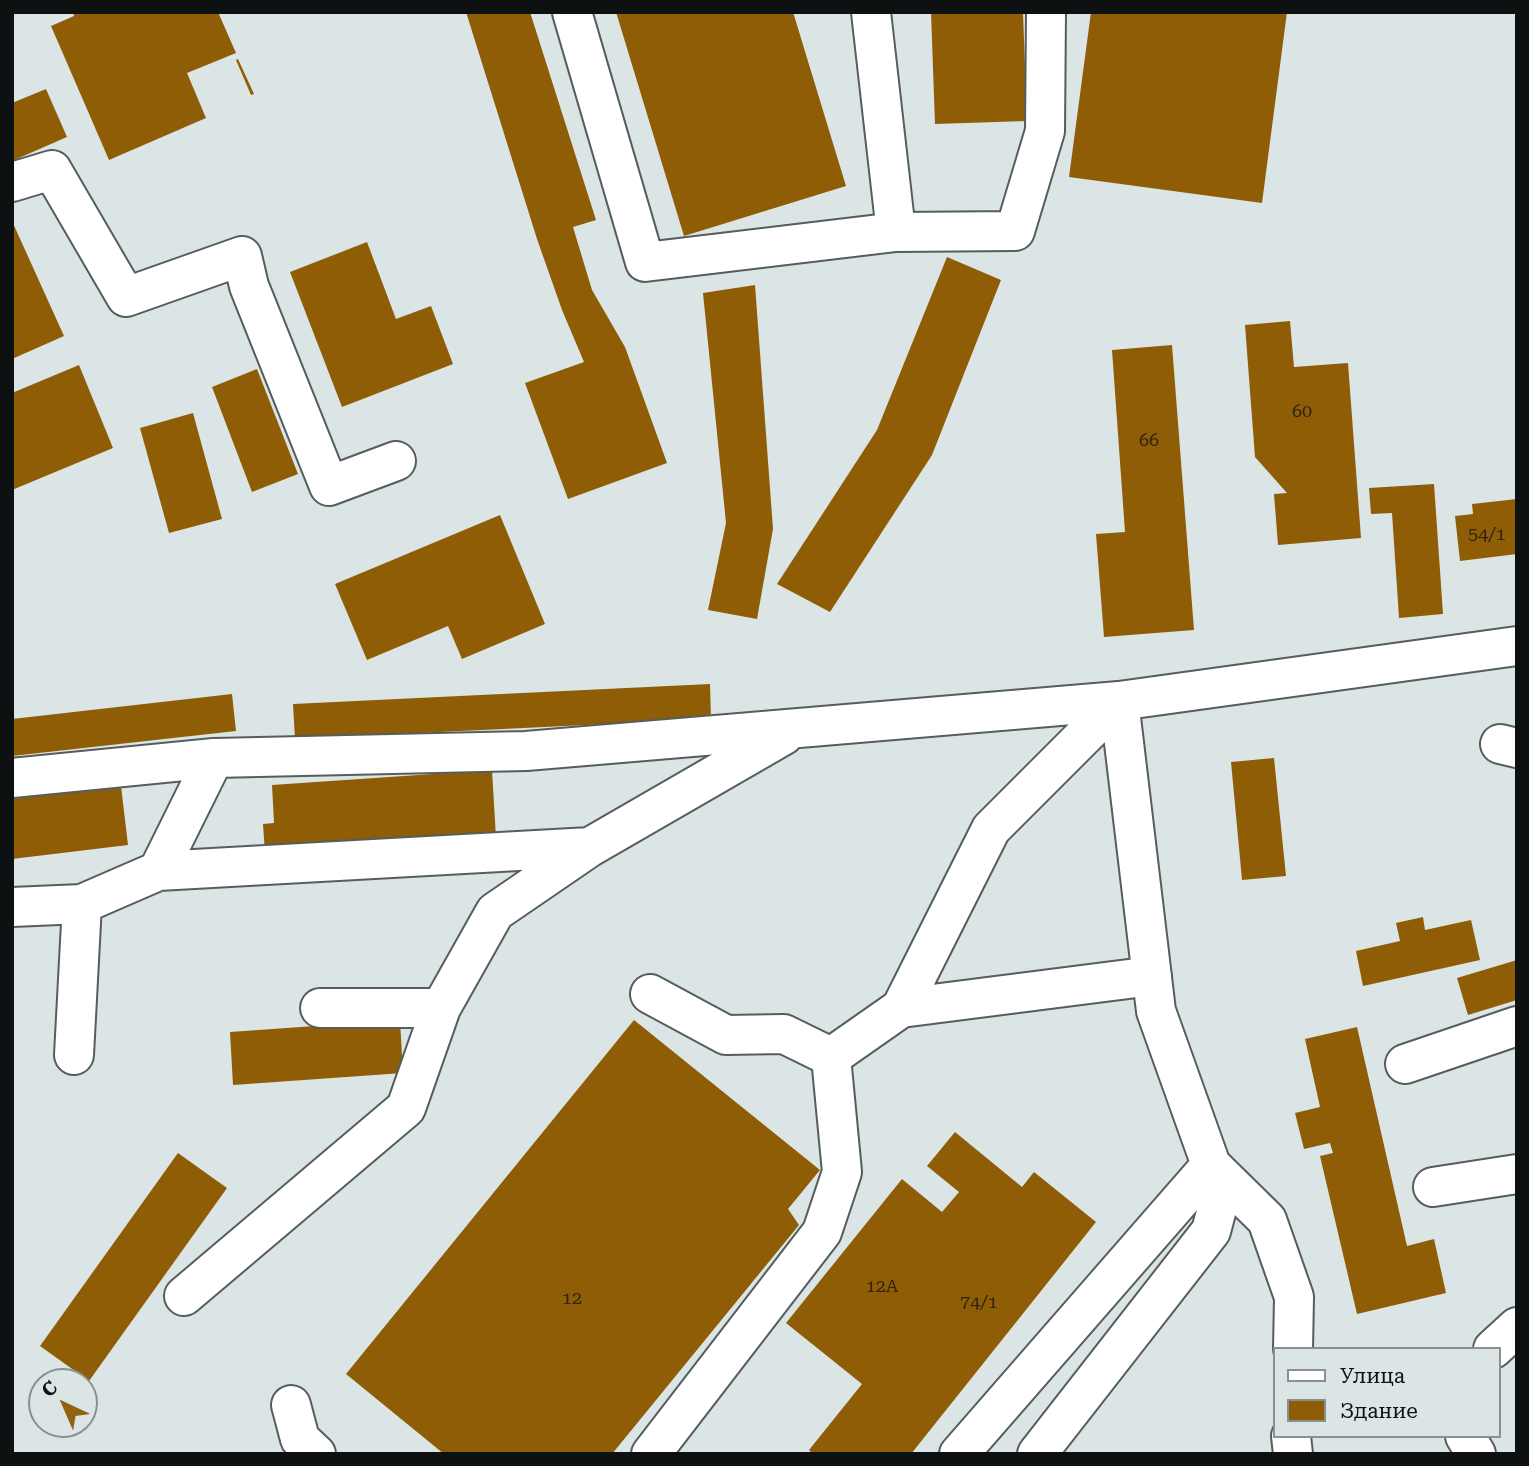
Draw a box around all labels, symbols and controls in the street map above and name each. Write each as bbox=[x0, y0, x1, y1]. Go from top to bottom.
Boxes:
house number: 60 bbox=[1292, 401, 1312, 423]
house number: 66 bbox=[1139, 430, 1159, 452]
house number: 54/1 bbox=[1468, 524, 1506, 546]
house number: 12А bbox=[866, 1276, 898, 1298]
house number: 12 bbox=[562, 1288, 582, 1310]
house number: 74/1 bbox=[960, 1292, 998, 1314]
legend bbox=[1274, 1347, 1501, 1438]
text: Улица bbox=[1340, 1364, 1405, 1388]
north arrow bbox=[28, 1368, 98, 1438]
text: С bbox=[37, 1376, 62, 1402]
text: Здание bbox=[1340, 1399, 1418, 1423]

